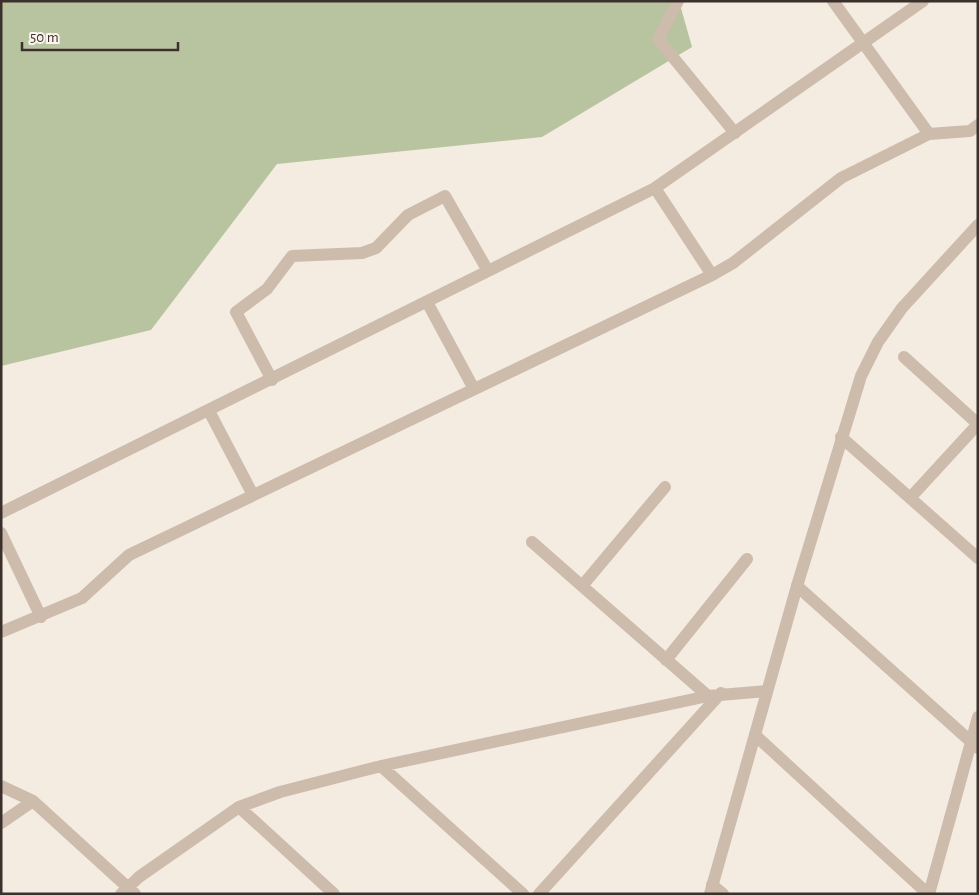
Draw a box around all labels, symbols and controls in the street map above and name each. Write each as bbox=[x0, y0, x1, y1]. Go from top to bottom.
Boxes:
scale bar bbox=[22, 20, 179, 52]
text: 50 m bbox=[30, 30, 59, 45]

